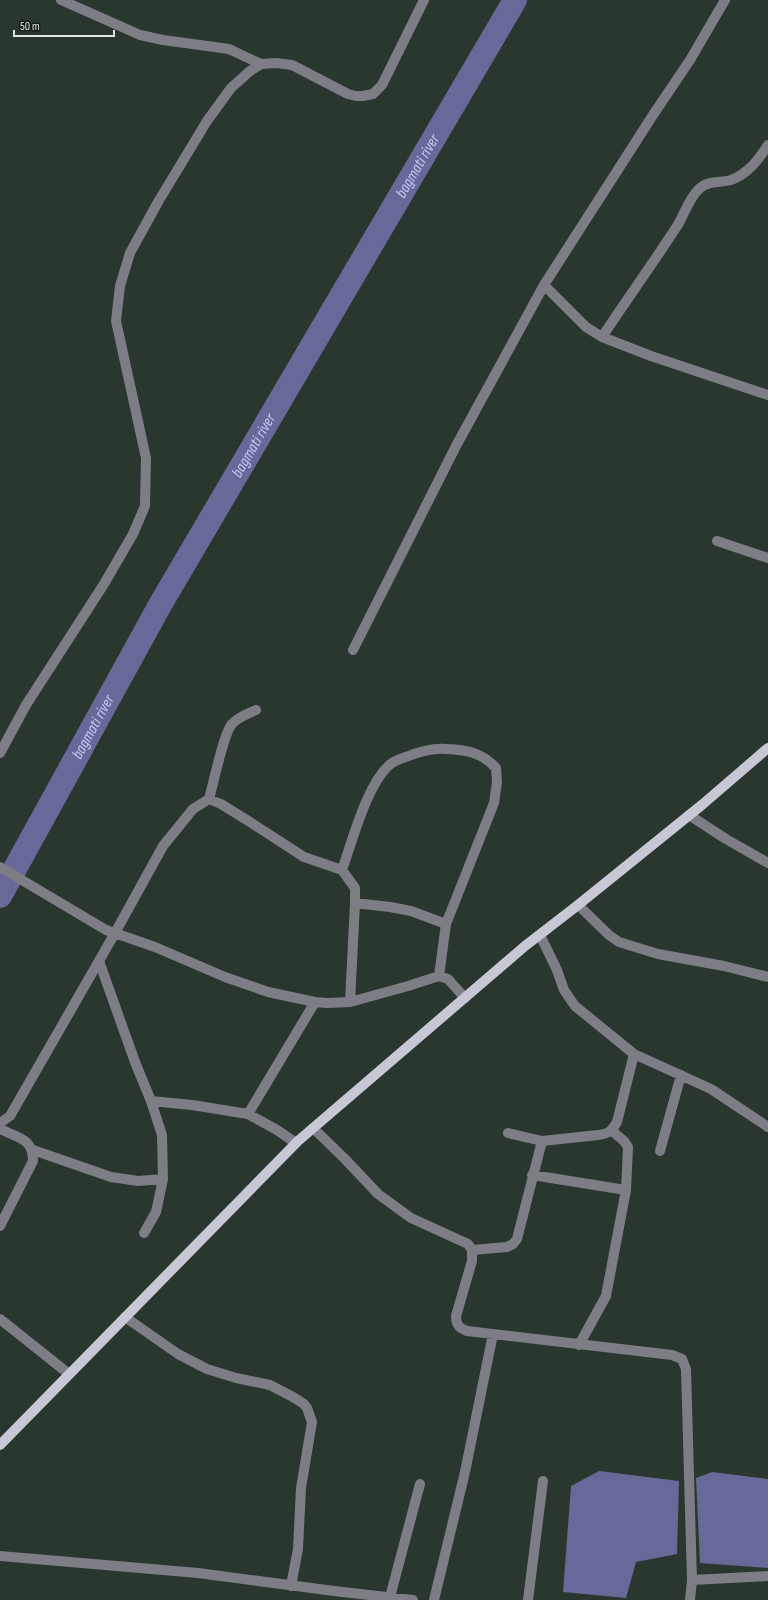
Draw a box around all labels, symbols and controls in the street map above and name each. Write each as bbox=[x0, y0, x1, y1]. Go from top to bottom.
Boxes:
scale bar bbox=[14, 12, 114, 38]
text: 50 m bbox=[20, 19, 40, 34]
water label: bagmati river bbox=[392, 130, 444, 201]
water label: bagmati river bbox=[228, 410, 280, 481]
water label: bagmati river bbox=[68, 691, 118, 762]

